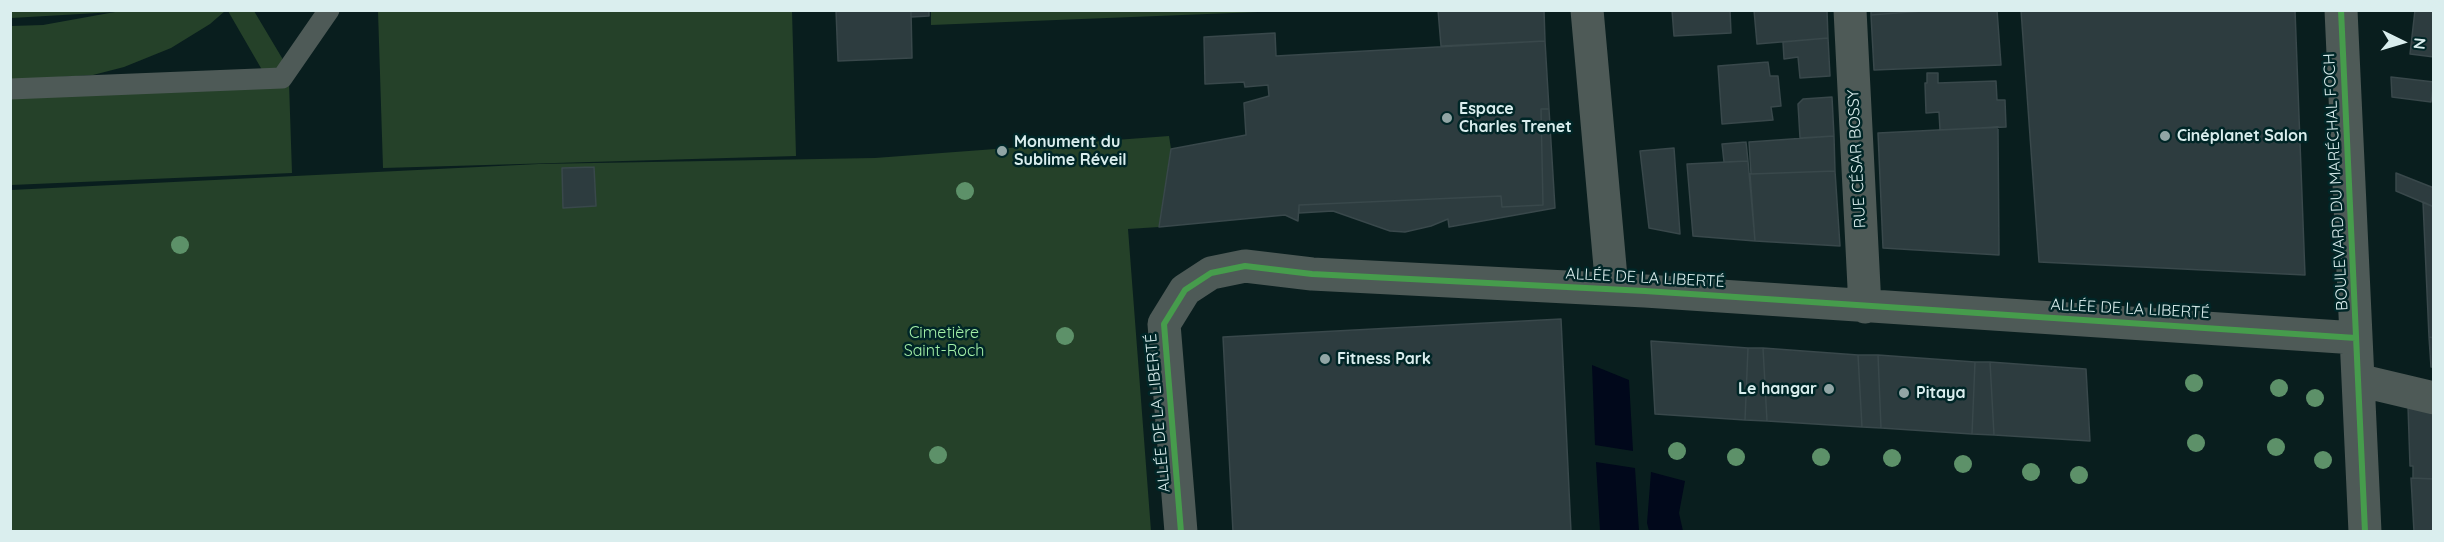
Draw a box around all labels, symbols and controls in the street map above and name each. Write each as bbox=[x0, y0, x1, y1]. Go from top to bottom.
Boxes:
north arrow bbox=[2372, 12, 2432, 72]
text: N bbox=[2409, 37, 2430, 50]
street label: BOULEVARD DU MARÉCHAL FOCH bbox=[2320, 53, 2352, 311]
street label: RUE CÉSAR BOSSY bbox=[1844, 89, 1870, 229]
place label: Espace Charles Trenet bbox=[1459, 99, 1572, 137]
marker: Espace Charles Trenet bbox=[1440, 111, 1454, 125]
place label: Cinéplanet Salon bbox=[2177, 126, 2307, 146]
marker: Cinéplanet Salon bbox=[2158, 129, 2172, 143]
place label: Monument du Sublime Réveil bbox=[1014, 132, 1126, 170]
marker: Monument du Sublime Réveil bbox=[995, 144, 1009, 158]
street label: ALLÉE DE LA LIBERTÉ bbox=[1565, 264, 1725, 292]
street label: ALLÉE DE LA LIBERTÉ bbox=[2050, 295, 2210, 323]
park label: Cimetière Saint-Roch bbox=[904, 323, 984, 361]
street label: ALLÉE DE LA LIBERTÉ bbox=[1141, 333, 1175, 493]
place label: Fitness Park bbox=[1337, 349, 1431, 369]
marker: Fitness Park bbox=[1318, 352, 1332, 366]
place label: Le hangar bbox=[1738, 379, 1817, 399]
marker: Le hangar bbox=[1822, 382, 1836, 396]
place label: Pitaya bbox=[1916, 383, 1965, 403]
marker: Pitaya bbox=[1897, 386, 1911, 400]

